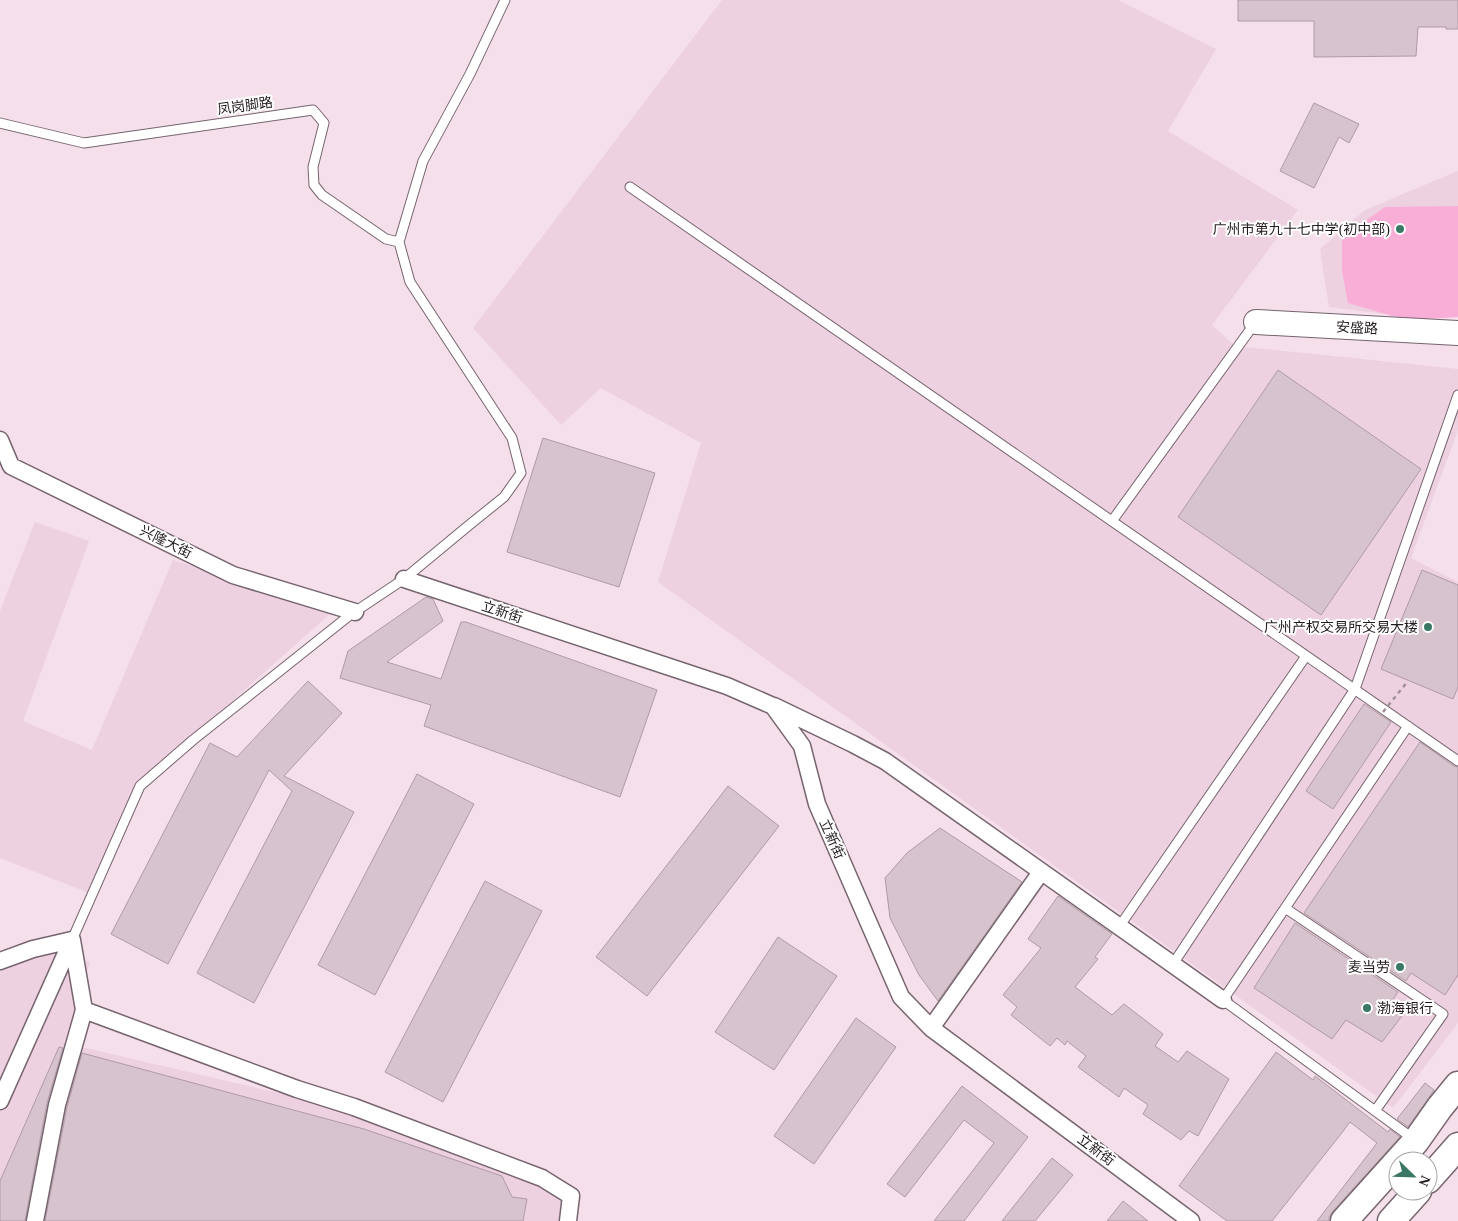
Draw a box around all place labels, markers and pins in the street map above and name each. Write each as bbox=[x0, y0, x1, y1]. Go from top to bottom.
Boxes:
place label: 广州市第九十七中学(初中部) bbox=[1213, 221, 1390, 238]
marker: 广州市第九十七中学(初中部) bbox=[1394, 223, 1406, 235]
place label: 广州产权交易所交易大楼 bbox=[1264, 619, 1418, 635]
marker: 广州产权交易所交易大楼 bbox=[1422, 621, 1434, 633]
place label: 麦当劳 bbox=[1348, 960, 1390, 975]
marker: 麦当劳 bbox=[1394, 961, 1406, 973]
place label: 渤海银行 bbox=[1377, 1001, 1433, 1016]
marker: 渤海银行 bbox=[1361, 1002, 1373, 1014]

